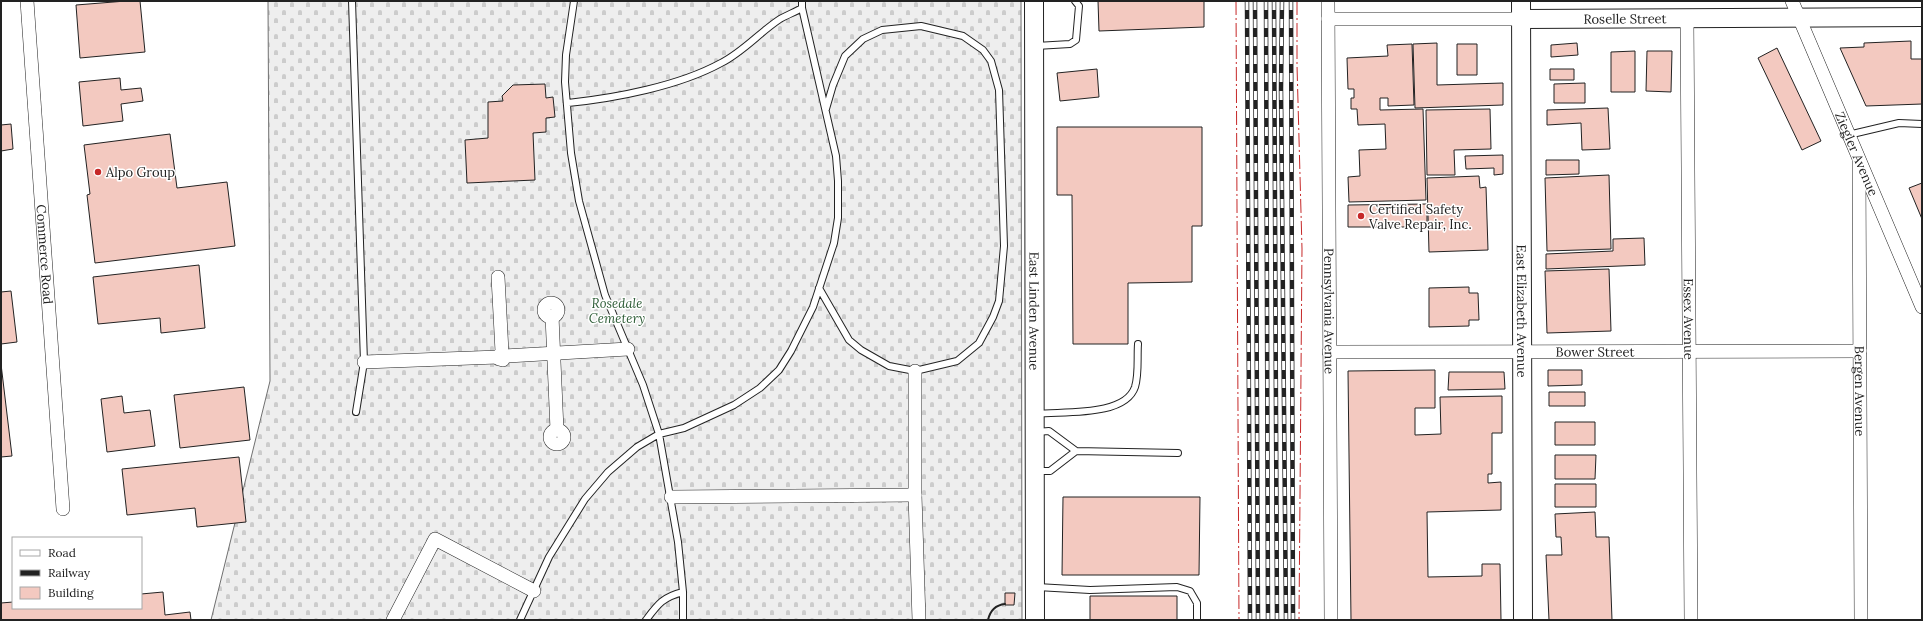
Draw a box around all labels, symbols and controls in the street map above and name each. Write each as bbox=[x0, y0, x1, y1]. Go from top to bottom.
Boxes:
street label: Roselle Street bbox=[1583, 10, 1667, 27]
street label: Ziegler Avenue bbox=[1832, 109, 1882, 198]
place label: Alpo Group bbox=[105, 164, 175, 181]
marker: Alpo Group bbox=[93, 167, 103, 177]
place label: Certified Safety Valve Repair, Inc. bbox=[1368, 201, 1472, 233]
street label: Commerce Road bbox=[33, 204, 57, 305]
marker: Certified Safety Valve Repair, Inc. bbox=[1356, 211, 1366, 221]
street label: East Elizabeth Avenue bbox=[1513, 245, 1531, 377]
street label: Pennsylvania Avenue bbox=[1321, 248, 1338, 374]
street label: East Linden Avenue bbox=[1026, 252, 1043, 370]
street label: Essex Avenue bbox=[1680, 278, 1698, 360]
park label: Rosedale Cemetery bbox=[589, 295, 646, 327]
street label: Bower Street bbox=[1556, 343, 1634, 360]
street label: Bergen Avenue bbox=[1851, 346, 1869, 436]
legend bbox=[12, 537, 142, 609]
text: Road bbox=[48, 545, 76, 560]
text: Railway bbox=[48, 565, 91, 580]
text: Building bbox=[48, 585, 94, 600]

